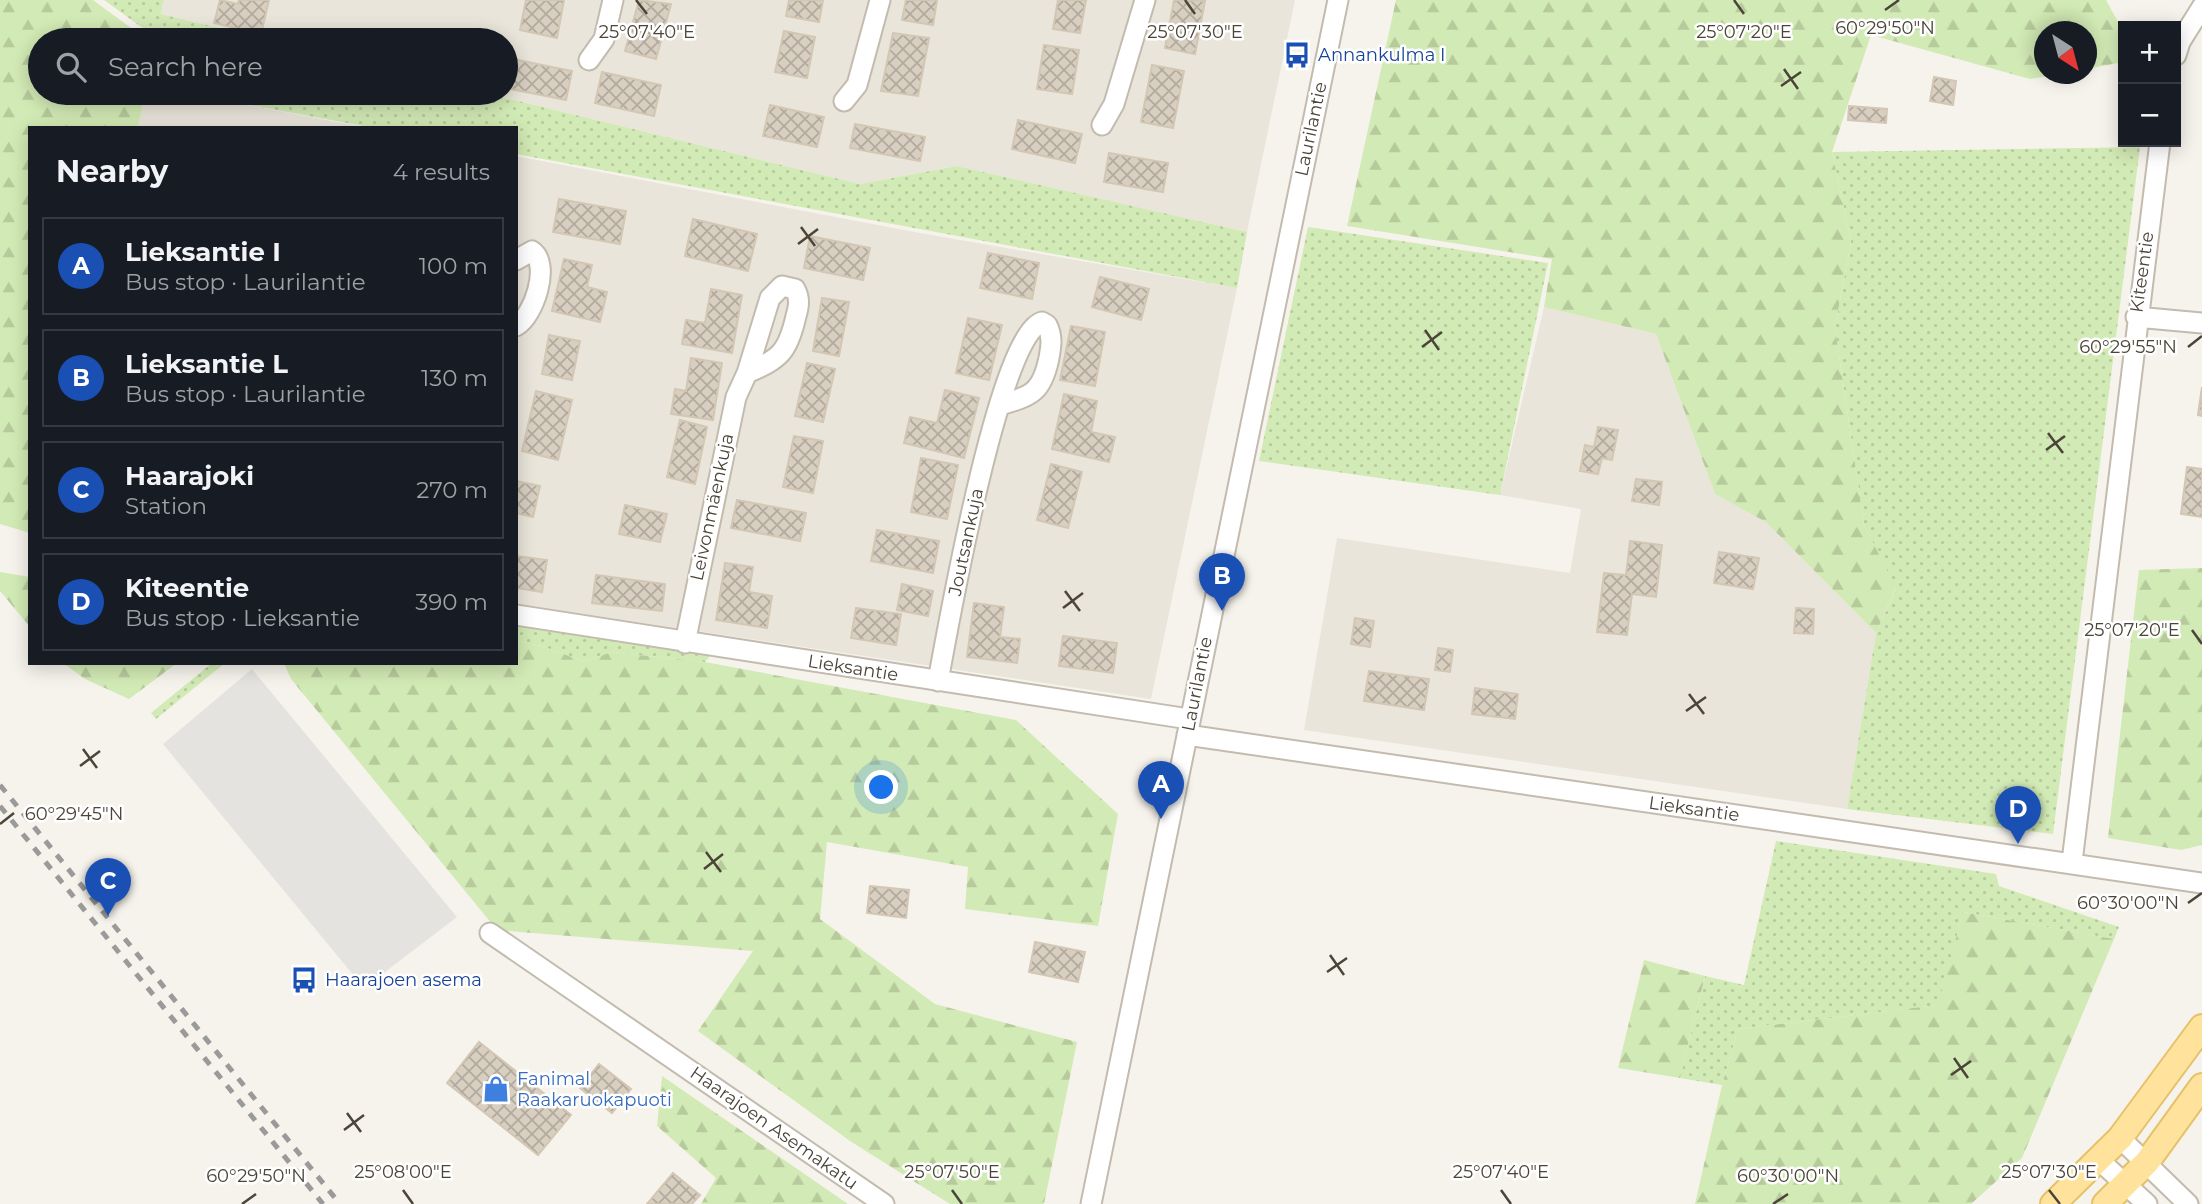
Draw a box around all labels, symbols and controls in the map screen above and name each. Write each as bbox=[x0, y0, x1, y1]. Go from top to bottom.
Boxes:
text: 60°29'50"N bbox=[1835, 17, 1935, 39]
text: 25°07'40"E bbox=[599, 21, 695, 43]
text: 25°07'30"E bbox=[1147, 21, 1243, 43]
text: 25°07'20"E bbox=[1696, 21, 1792, 43]
north arrow bbox=[2034, 21, 2097, 84]
map controls bbox=[2118, 21, 2181, 147]
button: + bbox=[2118, 21, 2181, 84]
search box bbox=[28, 28, 518, 105]
bus stop icon: Annankulma I bbox=[1282, 40, 1312, 70]
place label: Annankulma I bbox=[1318, 44, 1445, 66]
icon: search bbox=[52, 48, 90, 86]
text: Search here bbox=[108, 51, 263, 83]
street label: Laurilantie bbox=[1290, 80, 1332, 178]
button: − bbox=[2118, 84, 2181, 147]
text: Nearby bbox=[56, 153, 168, 190]
text: 4 results bbox=[393, 158, 490, 186]
street label: Kiteentie bbox=[2125, 230, 2159, 314]
text: Lieksantie I bbox=[125, 236, 281, 268]
text: A bbox=[72, 252, 90, 280]
text: 100 m bbox=[419, 252, 488, 280]
text: Bus stop · Laurilantie bbox=[125, 268, 366, 296]
text: 60°29'55"N bbox=[2079, 336, 2177, 358]
text: Lieksantie L bbox=[125, 348, 288, 380]
text: B bbox=[72, 364, 90, 392]
text: 130 m bbox=[421, 364, 488, 392]
text: Bus stop · Laurilantie bbox=[125, 380, 366, 408]
street label: Leivonmäenkuja bbox=[686, 431, 738, 583]
text: Haarajoki bbox=[125, 460, 254, 492]
text: C bbox=[73, 476, 89, 504]
text: 270 m bbox=[416, 476, 488, 504]
street label: Joutsankuja bbox=[944, 486, 988, 599]
text: Station bbox=[125, 492, 207, 520]
pin: B bbox=[1199, 553, 1245, 611]
text: Kiteentie bbox=[125, 572, 249, 604]
text: D bbox=[72, 588, 91, 616]
text: 390 m bbox=[415, 588, 488, 616]
text: Bus stop · Lieksantie bbox=[125, 604, 360, 632]
text: 25°07'20"E bbox=[2084, 619, 2180, 641]
street label: Laurilantie bbox=[1177, 635, 1217, 733]
street label: Lieksantie bbox=[806, 650, 900, 686]
pin: A bbox=[1138, 761, 1184, 819]
your location bbox=[864, 770, 898, 804]
pin: D bbox=[1995, 786, 2041, 844]
street label: Lieksantie bbox=[1647, 792, 1741, 826]
text: 60°29'45"N bbox=[25, 803, 123, 825]
pin: C bbox=[85, 858, 131, 916]
text: 60°30'00"N bbox=[2077, 892, 2179, 914]
bus stop icon: Haarajoen asema bbox=[289, 965, 319, 995]
place label: Haarajoen asema bbox=[325, 969, 482, 991]
street label: Haarajoen Asemakatu bbox=[686, 1062, 862, 1194]
place label: Fanimal Raakaruokapuoti bbox=[517, 1068, 672, 1111]
shop icon: Fanimal Raakaruokapuoti bbox=[481, 1074, 511, 1104]
text: 25°08'00"E bbox=[354, 1161, 452, 1183]
text: 25°07'50"E bbox=[904, 1161, 1000, 1183]
text: 25°07'40"E bbox=[1453, 1161, 1549, 1183]
text: 25°07'30"E bbox=[2001, 1161, 2097, 1183]
text: 60°29'50"N bbox=[206, 1165, 306, 1187]
text: 60°30'00"N bbox=[1737, 1165, 1839, 1187]

